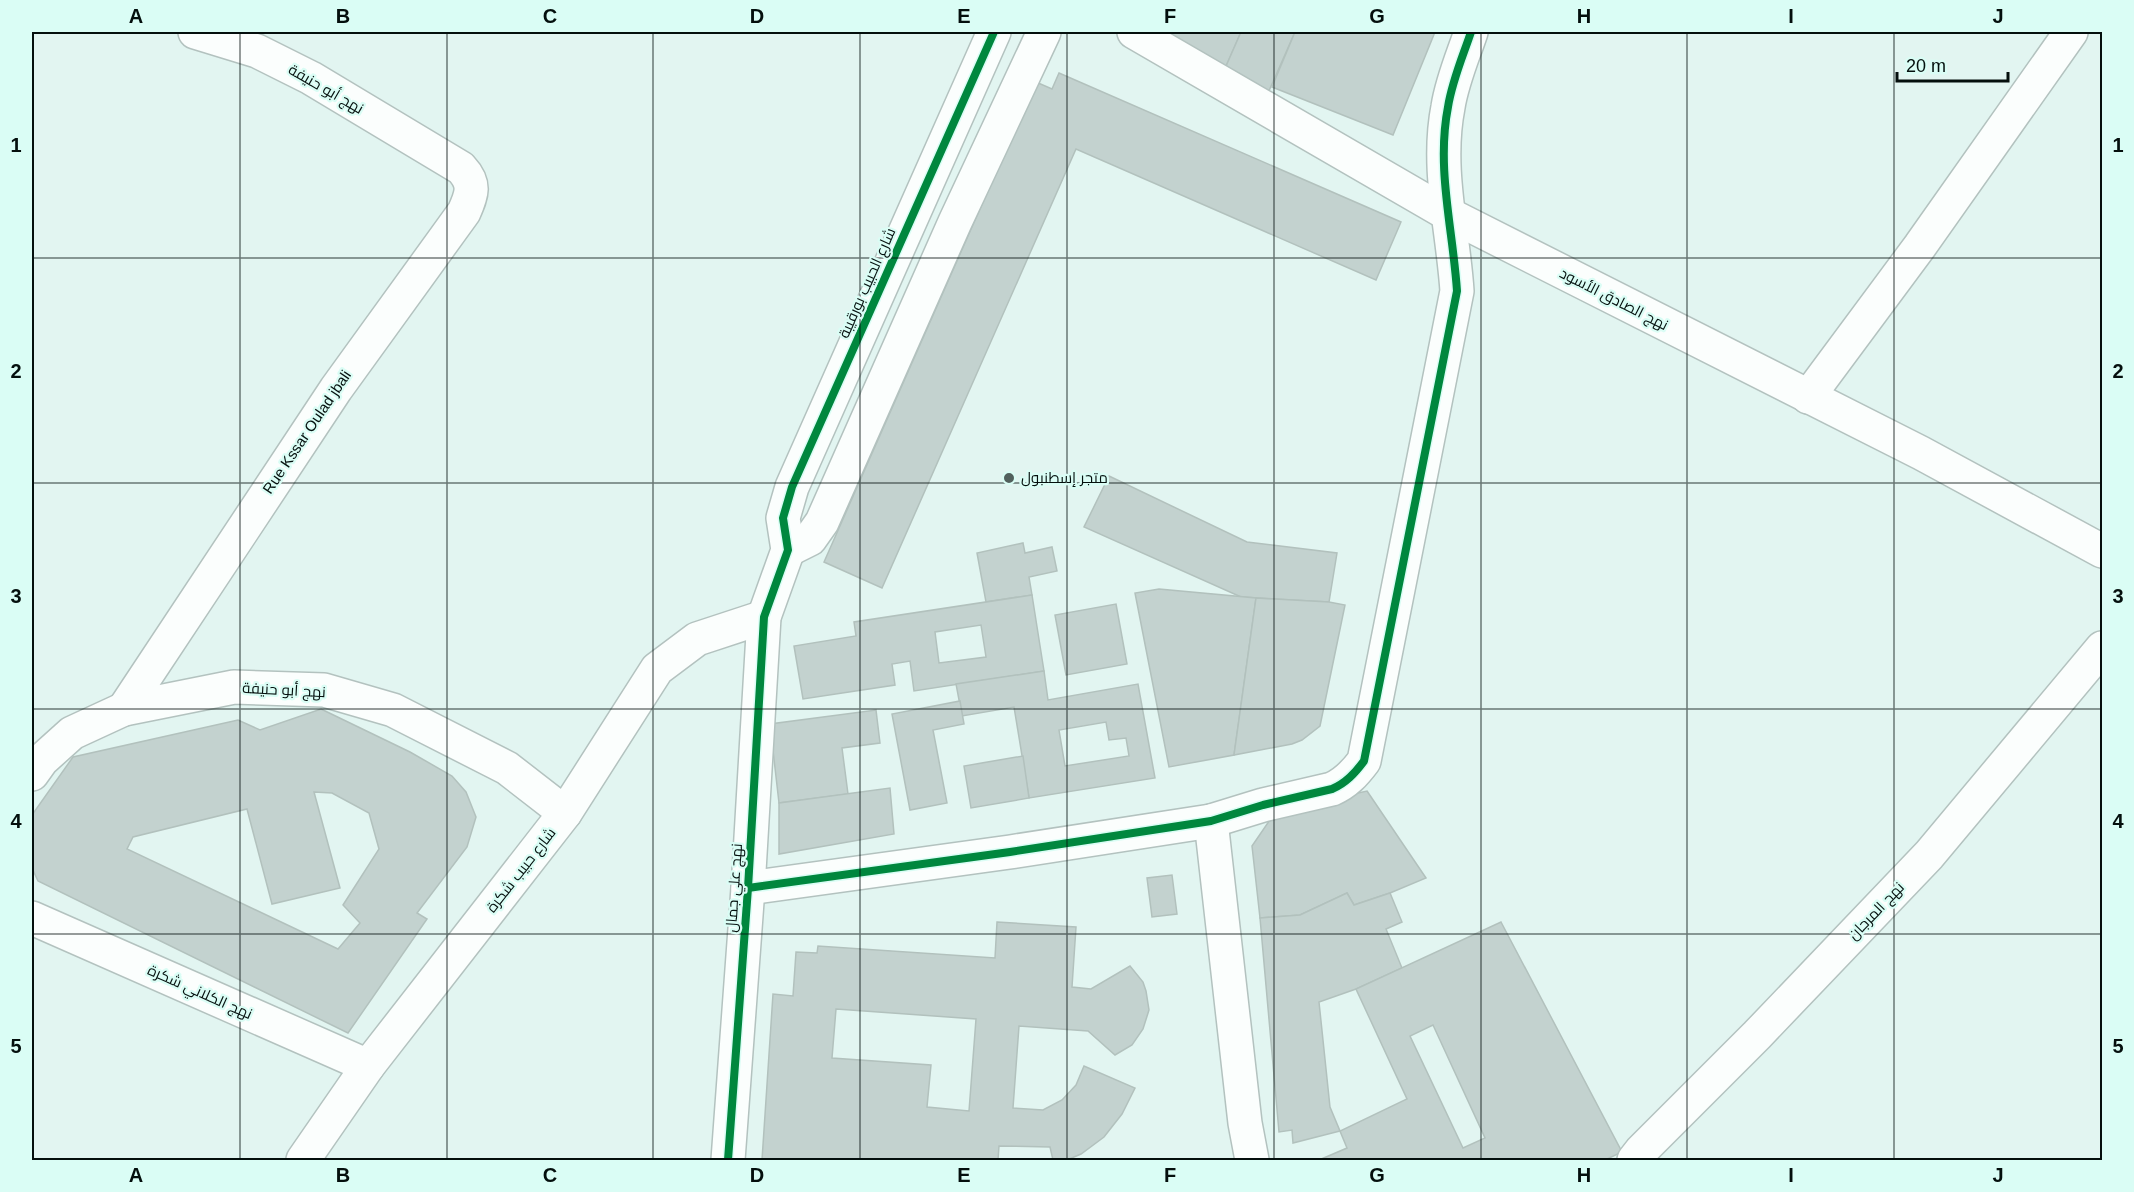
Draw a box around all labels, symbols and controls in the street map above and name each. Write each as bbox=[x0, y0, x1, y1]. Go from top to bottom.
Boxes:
text: A bbox=[129, 5, 143, 27]
text: B bbox=[336, 5, 350, 27]
text: C bbox=[543, 5, 557, 27]
text: D bbox=[750, 5, 764, 27]
text: E bbox=[957, 5, 971, 27]
text: F bbox=[1164, 5, 1176, 27]
text: G bbox=[1369, 5, 1385, 27]
text: H bbox=[1577, 5, 1591, 27]
text: I bbox=[1788, 5, 1794, 27]
text: J bbox=[1992, 5, 2004, 27]
scale bar bbox=[1897, 45, 2008, 83]
text: 20 m bbox=[1906, 56, 1946, 76]
street label: نهج أبو حنيفة bbox=[284, 59, 367, 119]
text: 1 bbox=[10, 134, 22, 156]
text: 1 bbox=[2112, 134, 2124, 156]
street label: شارع الحبيب بورقيبة bbox=[835, 225, 901, 342]
street label: نهج الصادق الأسود bbox=[1556, 264, 1671, 336]
text: 2 bbox=[10, 360, 22, 382]
text: 2 bbox=[2112, 360, 2124, 382]
street label: Rue Kssar Oulad jbali bbox=[259, 367, 354, 497]
place label: متجر إسطنبول bbox=[1021, 469, 1108, 487]
marker: متجر إسطنبول bbox=[1002, 471, 1016, 485]
text: 3 bbox=[10, 585, 22, 607]
text: 3 bbox=[2112, 585, 2124, 607]
street label: نهج أبو حنيفة bbox=[242, 678, 326, 703]
text: 4 bbox=[10, 810, 22, 832]
text: 4 bbox=[2112, 810, 2124, 832]
street label: شارع حبيب شكرة bbox=[482, 824, 561, 917]
street label: نهج علي جمال bbox=[722, 843, 749, 933]
street label: نهج المرجان bbox=[1844, 878, 1909, 945]
street label: نهج الكلاني شكرة bbox=[144, 961, 255, 1026]
text: 5 bbox=[10, 1035, 22, 1057]
text: 5 bbox=[2112, 1035, 2124, 1057]
text: A bbox=[129, 1164, 143, 1186]
text: B bbox=[336, 1164, 350, 1186]
text: C bbox=[543, 1164, 557, 1186]
text: D bbox=[750, 1164, 764, 1186]
text: E bbox=[957, 1164, 971, 1186]
text: F bbox=[1164, 1164, 1176, 1186]
text: G bbox=[1369, 1164, 1385, 1186]
text: H bbox=[1577, 1164, 1591, 1186]
text: I bbox=[1788, 1164, 1794, 1186]
text: J bbox=[1992, 1164, 2004, 1186]

